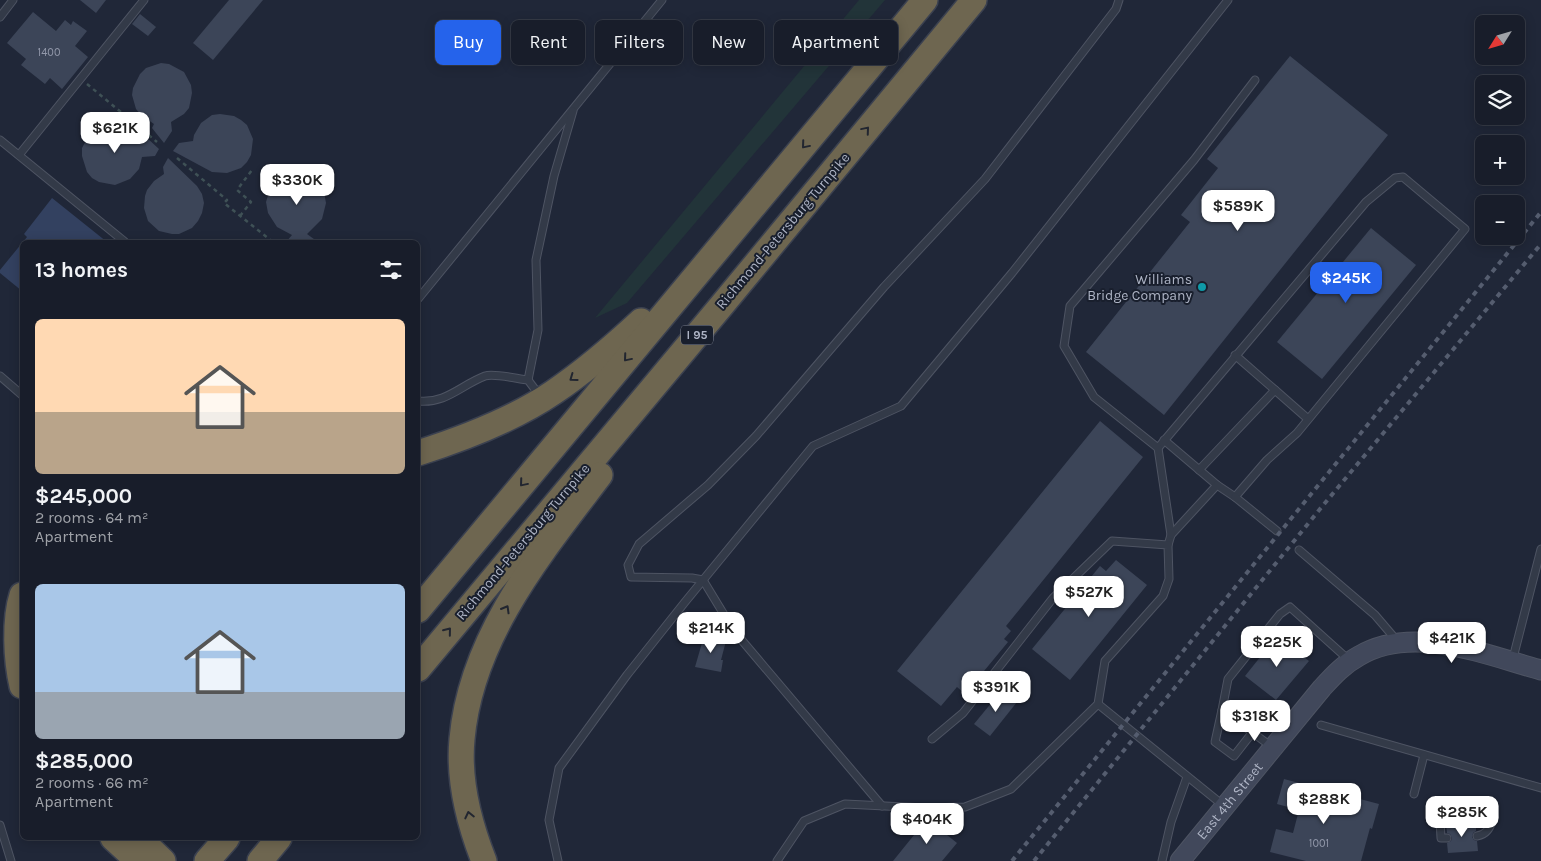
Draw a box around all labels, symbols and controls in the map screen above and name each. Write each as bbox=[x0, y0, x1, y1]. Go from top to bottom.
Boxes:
north arrow bbox=[1475, 15, 1525, 65]
map controls bbox=[1475, 15, 1525, 245]
chip: Buy bbox=[435, 20, 501, 65]
chip: Rent bbox=[511, 20, 585, 65]
chip: Filters bbox=[595, 20, 683, 65]
chip: New bbox=[693, 20, 764, 65]
chip: Apartment bbox=[774, 20, 898, 65]
house number: 1400 bbox=[38, 46, 60, 59]
button: layers bbox=[1475, 75, 1525, 125]
pin: $621K bbox=[80, 112, 150, 154]
text: $621K bbox=[92, 118, 138, 137]
one-way arrow bbox=[861, 127, 869, 136]
button: + bbox=[1475, 135, 1525, 185]
one-way arrow bbox=[801, 139, 810, 148]
street label: Richmond-Petersburg Turnpike bbox=[713, 149, 853, 313]
pin: $330K bbox=[262, 164, 332, 206]
text: $330K bbox=[271, 170, 323, 189]
pin: $589K bbox=[1203, 190, 1273, 232]
button: − bbox=[1475, 195, 1525, 245]
text: $589K bbox=[1213, 196, 1263, 215]
icon: filters bbox=[377, 256, 405, 284]
text: 13 homes bbox=[35, 258, 128, 282]
pin: $245K bbox=[1311, 262, 1381, 304]
text: $245K bbox=[1321, 268, 1371, 287]
place label: Williams Bridge Company bbox=[1087, 271, 1192, 304]
marker: Williams Bridge Company bbox=[1196, 281, 1208, 293]
road number: I 95 bbox=[681, 326, 713, 344]
icon: home bbox=[175, 352, 265, 442]
one-way arrow bbox=[624, 352, 633, 361]
one-way arrow bbox=[569, 372, 579, 381]
street label: Richmond-Petersburg Turnpike bbox=[453, 460, 593, 624]
one-way arrow bbox=[521, 477, 529, 486]
text: $245,000 bbox=[35, 484, 132, 508]
text: 2 rooms · 64 m² bbox=[35, 508, 148, 527]
text: Apartment bbox=[35, 527, 113, 546]
pin: $527K bbox=[1054, 576, 1124, 618]
text: $527K bbox=[1065, 582, 1113, 601]
one-way arrow bbox=[500, 605, 510, 614]
pin: $214K bbox=[676, 612, 746, 654]
icon: home bbox=[175, 617, 265, 707]
text: $214K bbox=[688, 618, 734, 637]
pin: $421K bbox=[1417, 622, 1487, 664]
pin: $225K bbox=[1242, 626, 1312, 668]
one-way arrow bbox=[443, 628, 452, 637]
text: $421K bbox=[1429, 628, 1475, 647]
text: $225K bbox=[1252, 632, 1302, 651]
pin: $391K bbox=[961, 670, 1031, 713]
text: $391K bbox=[973, 677, 1019, 696]
pin: $318K bbox=[1220, 700, 1290, 742]
text: $318K bbox=[1231, 706, 1279, 725]
text: $285,000 bbox=[35, 749, 133, 773]
street label: East 4th Street bbox=[1193, 759, 1266, 843]
text: 2 rooms · 66 m² bbox=[35, 773, 149, 792]
pin: $288K bbox=[1289, 782, 1359, 825]
text: $288K bbox=[1298, 789, 1350, 808]
text: Apartment bbox=[35, 792, 113, 811]
pin: $285K bbox=[1427, 796, 1497, 838]
pin: $404K bbox=[892, 802, 962, 845]
text: $285K bbox=[1437, 802, 1487, 821]
text: $404K bbox=[902, 809, 952, 828]
one-way arrow bbox=[464, 810, 475, 819]
house number: 1001 bbox=[1309, 837, 1329, 850]

